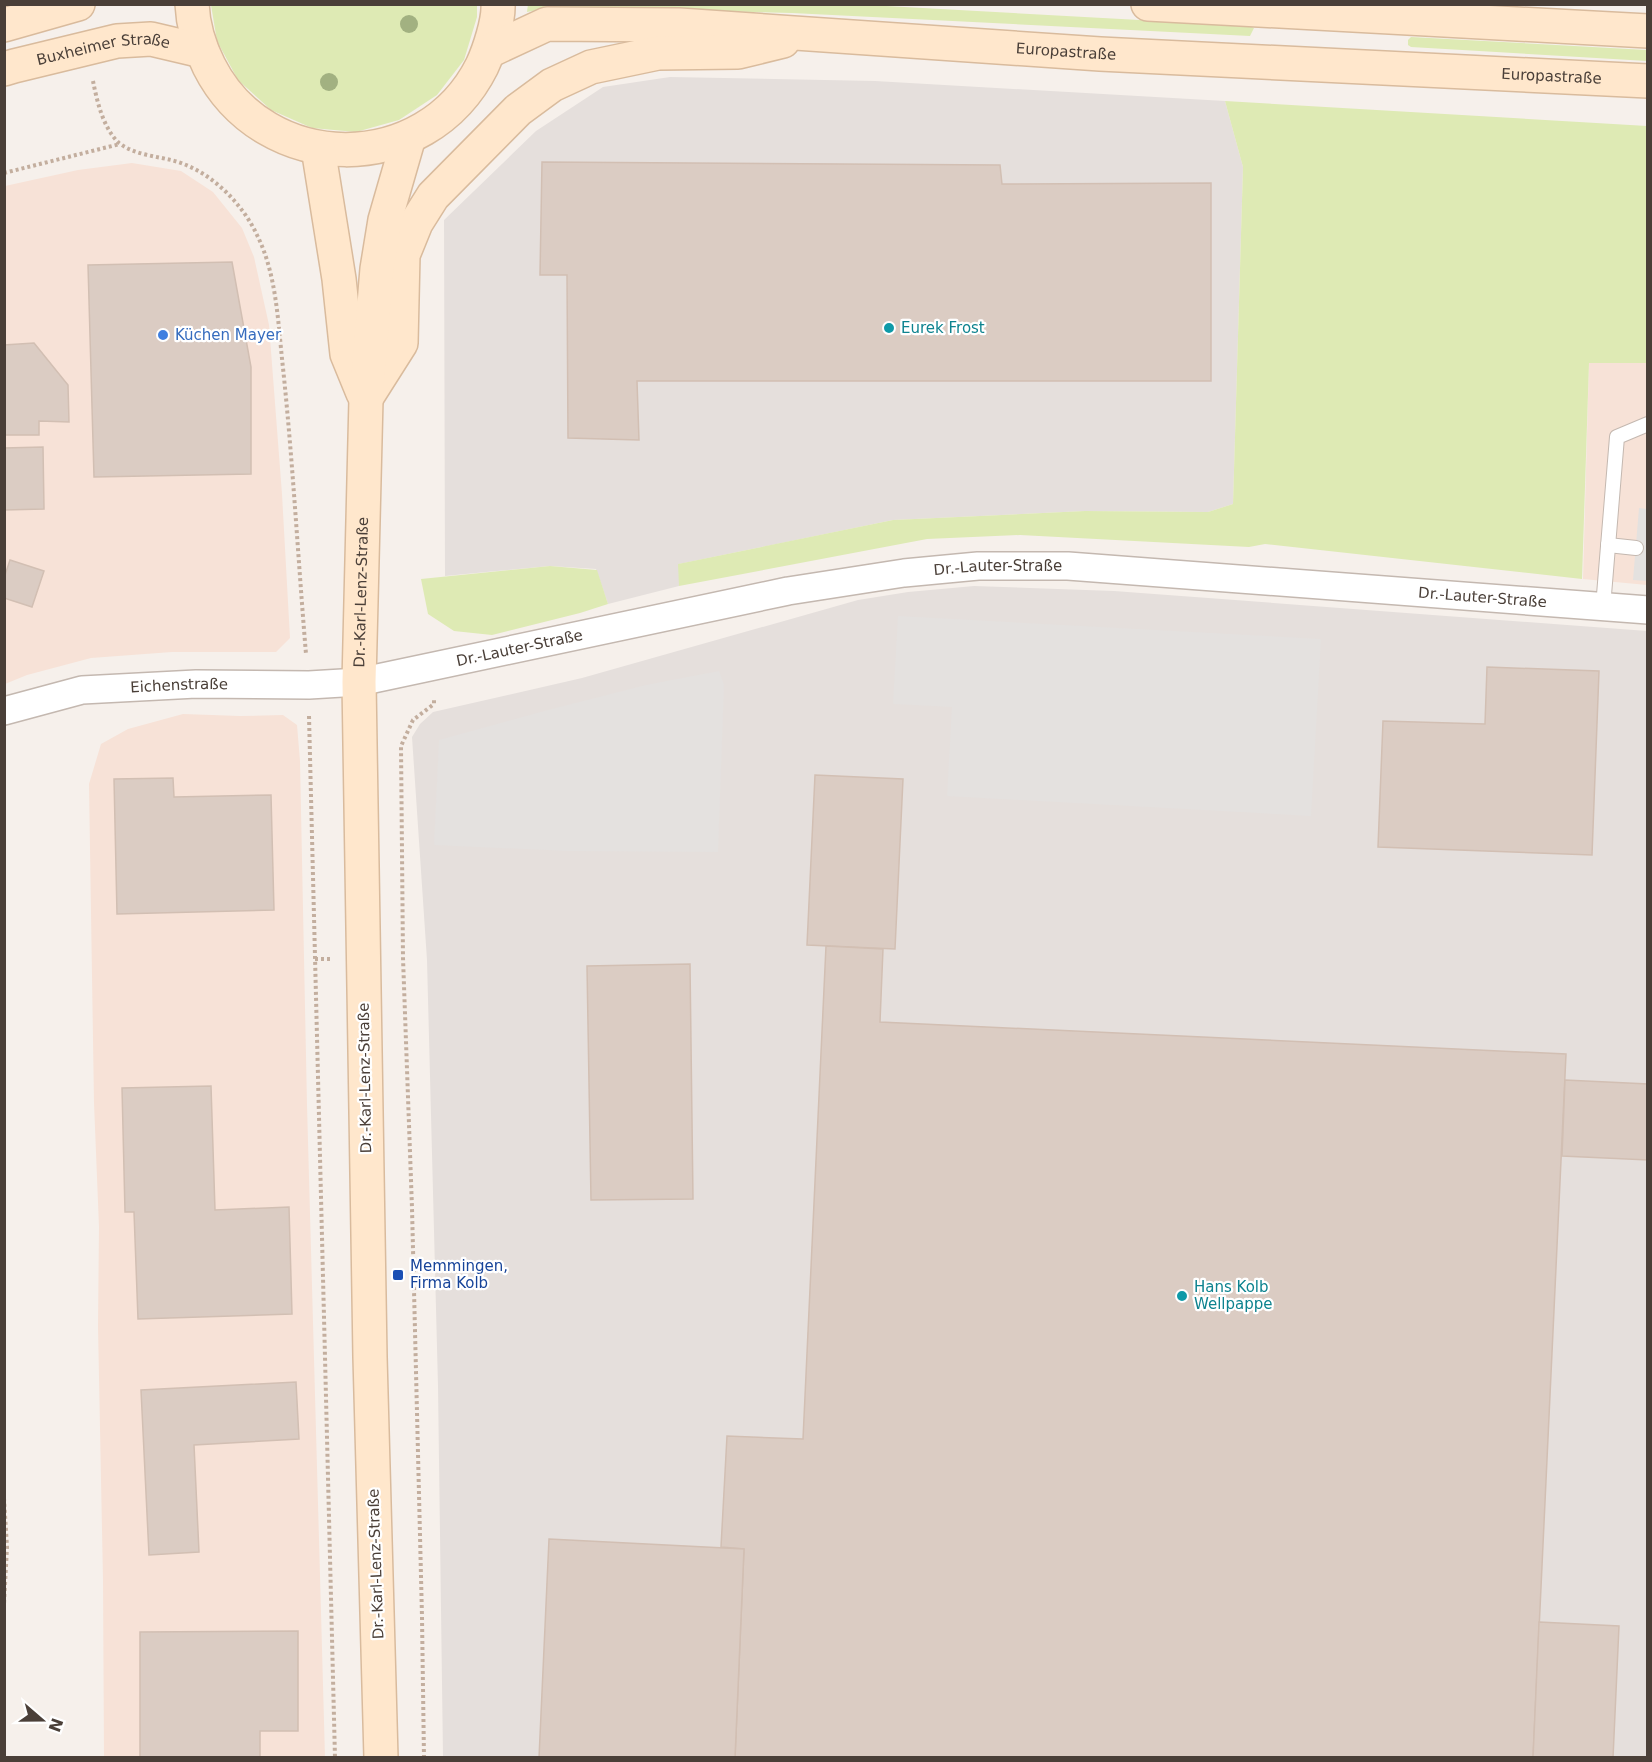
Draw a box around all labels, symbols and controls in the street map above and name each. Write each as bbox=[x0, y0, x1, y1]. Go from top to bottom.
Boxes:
street label: Buxheimer Straße bbox=[35, 30, 172, 69]
street label: Europastraße bbox=[1015, 39, 1117, 64]
street label: Europastraße bbox=[1501, 65, 1602, 88]
place label: Eurek Frost bbox=[901, 319, 985, 337]
marker: Eurek Frost bbox=[882, 321, 896, 335]
place label: Küchen Mayer bbox=[175, 326, 282, 344]
marker: Küchen Mayer bbox=[156, 328, 170, 342]
street label: Dr.-Karl-Lenz-Straße bbox=[350, 517, 372, 668]
street label: Dr.-Lauter-Straße bbox=[933, 557, 1062, 579]
street label: Dr.-Lauter-Straße bbox=[1418, 584, 1547, 611]
street label: Dr.-Lauter-Straße bbox=[454, 626, 584, 670]
street label: Eichenstraße bbox=[130, 675, 228, 696]
street label: Dr.-Karl-Lenz-Straße bbox=[355, 1003, 375, 1153]
place label: Memmingen, Firma Kolb bbox=[410, 1257, 508, 1292]
marker: Memmingen, Firma Kolb bbox=[391, 1268, 405, 1282]
place label: Hans Kolb Wellpappe bbox=[1194, 1278, 1273, 1313]
marker: Hans Kolb Wellpappe bbox=[1175, 1289, 1189, 1303]
street label: Dr.-Karl-Lenz-Straße bbox=[364, 1488, 388, 1640]
north arrow bbox=[12, 1690, 72, 1750]
text: N bbox=[44, 1715, 67, 1735]

